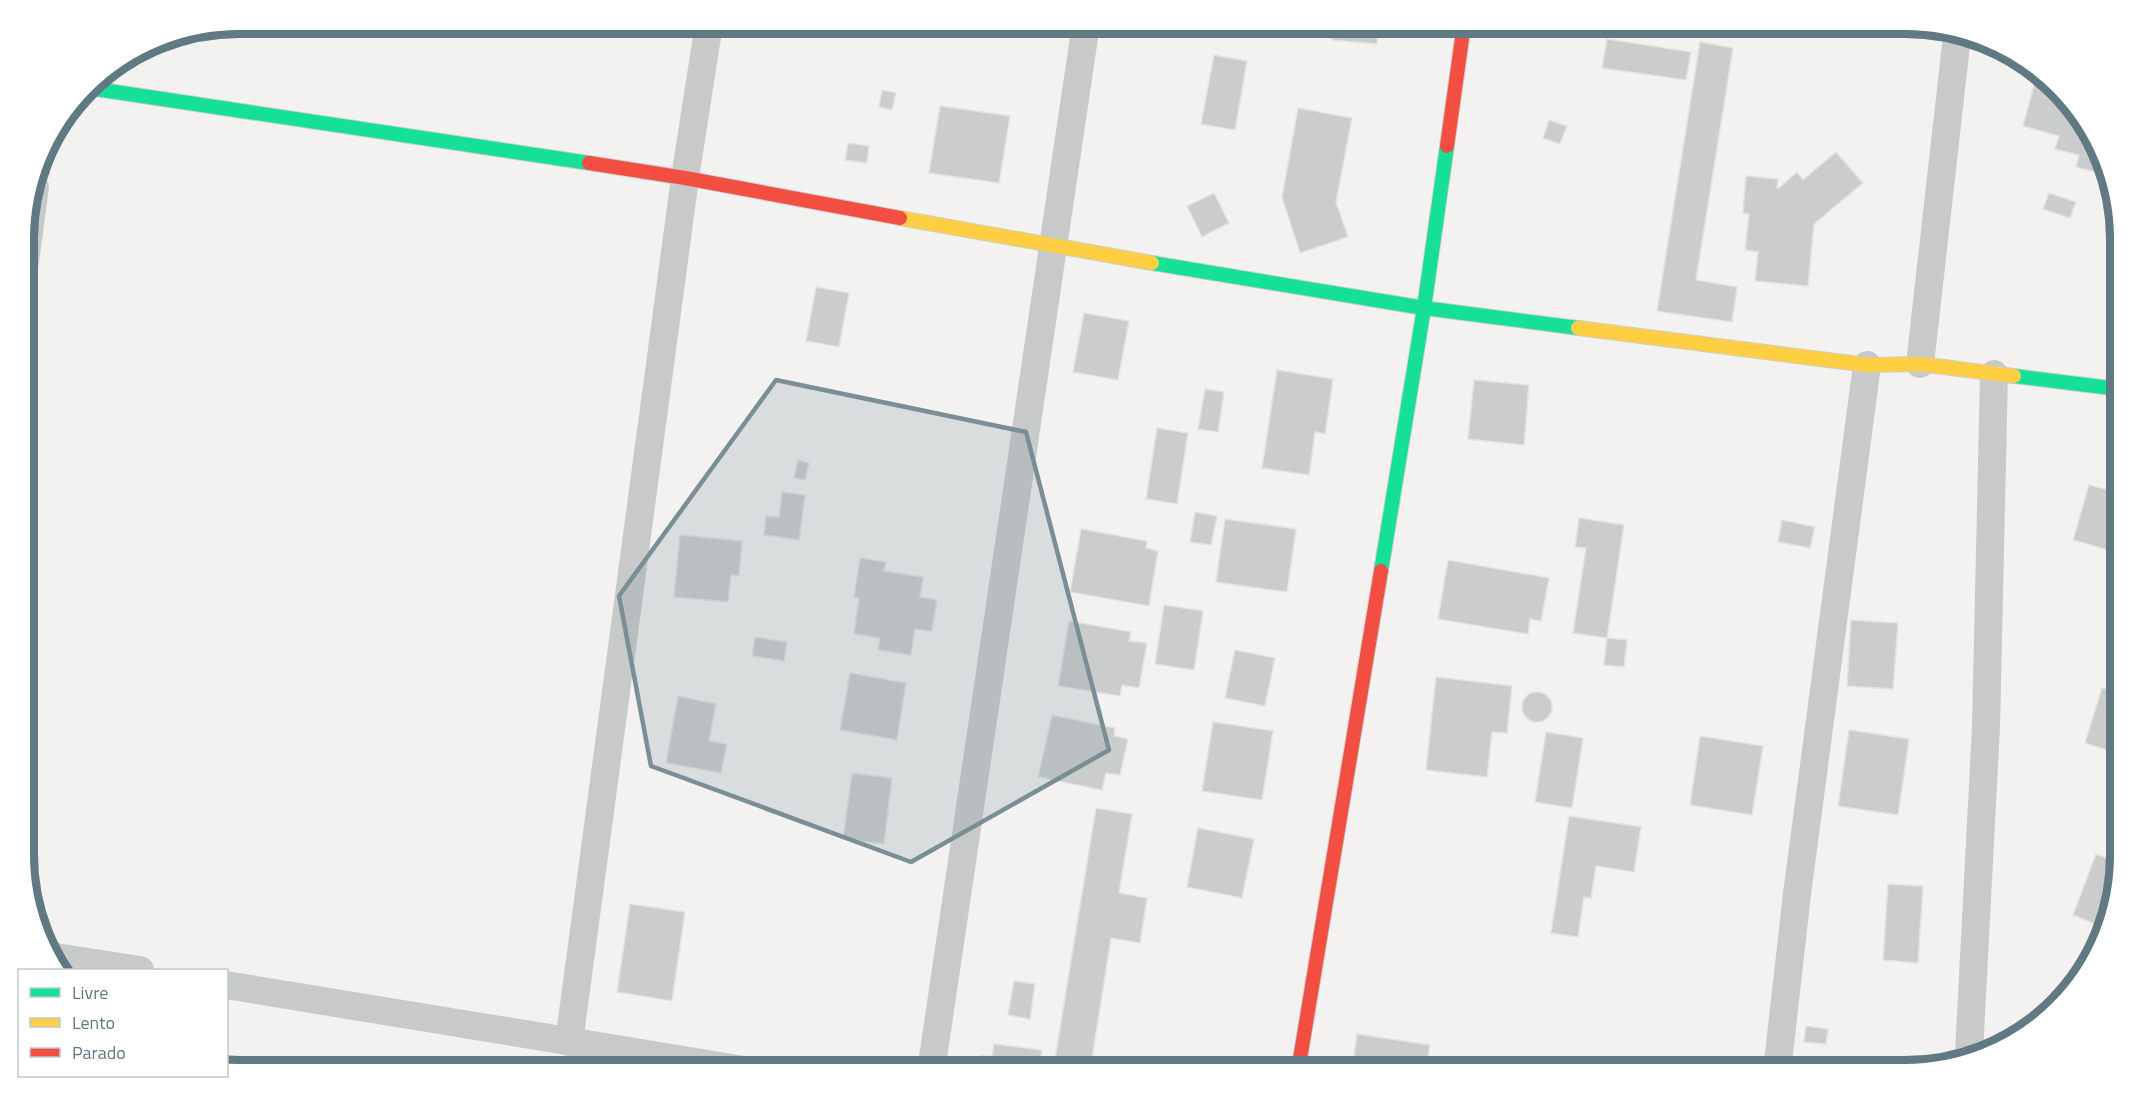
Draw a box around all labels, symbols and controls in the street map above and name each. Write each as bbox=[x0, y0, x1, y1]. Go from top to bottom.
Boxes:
legend bbox=[18, 969, 228, 1077]
text: Livre bbox=[72, 979, 108, 1006]
text: Lento bbox=[72, 1009, 115, 1036]
text: Parado bbox=[72, 1039, 126, 1066]

